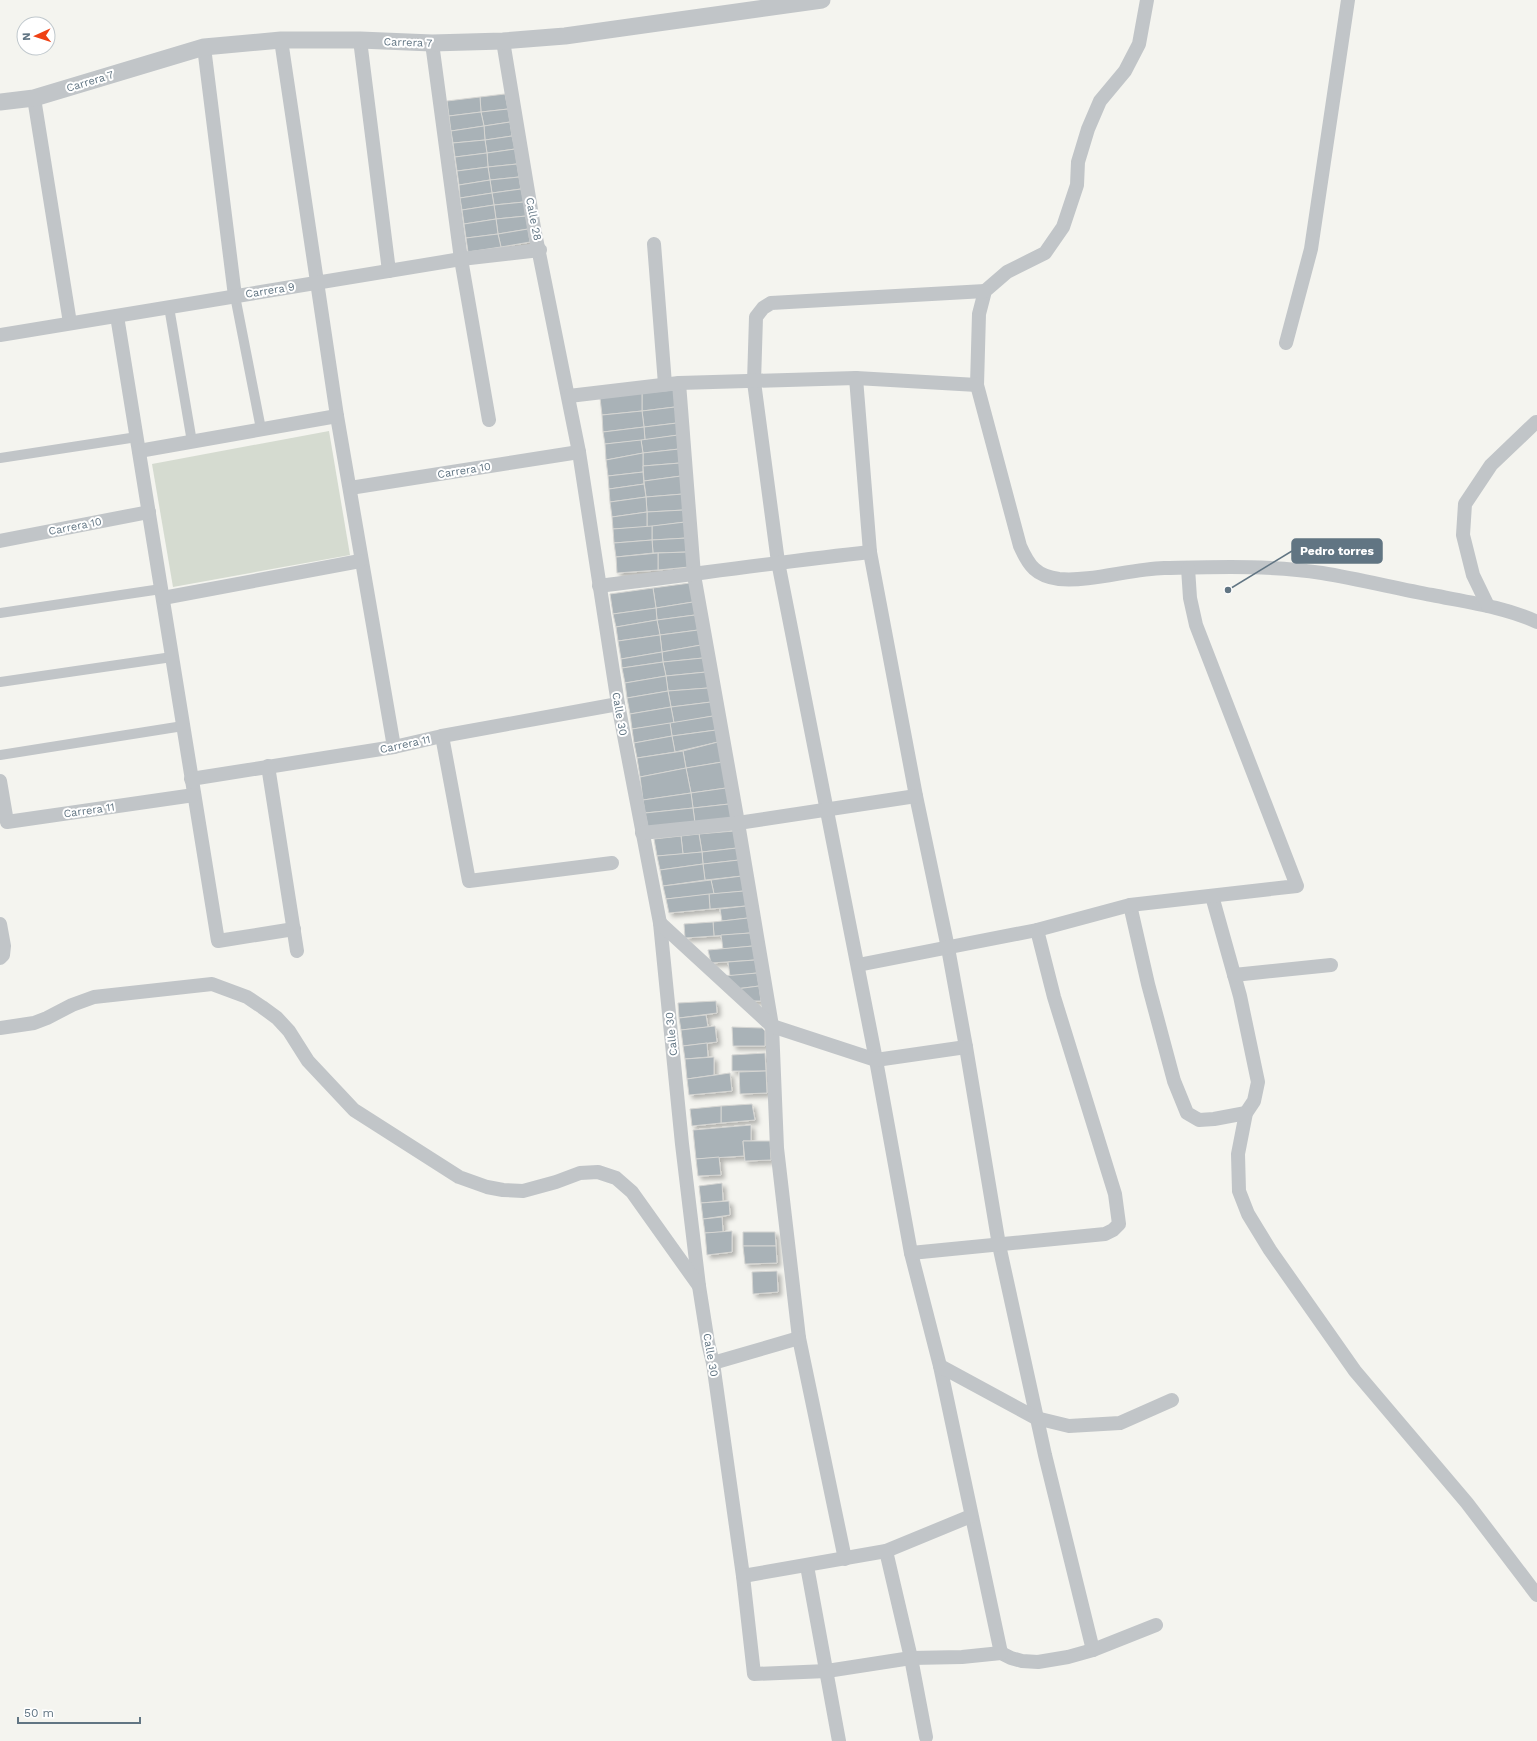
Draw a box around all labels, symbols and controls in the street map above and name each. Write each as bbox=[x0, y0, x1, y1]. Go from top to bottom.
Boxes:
north arrow bbox=[16, 16, 56, 56]
text: N bbox=[20, 32, 33, 41]
street label: Carrera 7 bbox=[383, 35, 433, 50]
street label: Carrera 7 bbox=[65, 68, 115, 95]
street label: Calle 28 bbox=[523, 196, 544, 242]
street label: Carrera 9 bbox=[244, 280, 296, 301]
street label: Carrera 10 bbox=[436, 460, 492, 481]
street label: Carrera 10 bbox=[47, 515, 103, 538]
callout: Pedro torres bbox=[1292, 539, 1382, 563]
text: Pedro torres bbox=[1300, 544, 1375, 558]
street label: Calle 30 bbox=[609, 691, 630, 737]
street label: Carrera 11 bbox=[379, 733, 432, 756]
street label: Carrera 11 bbox=[63, 800, 115, 821]
street label: Calle 30 bbox=[663, 1011, 680, 1056]
street label: Calle 30 bbox=[700, 1332, 721, 1378]
scale bar bbox=[18, 1699, 140, 1725]
text: 50 m bbox=[24, 1706, 54, 1720]

